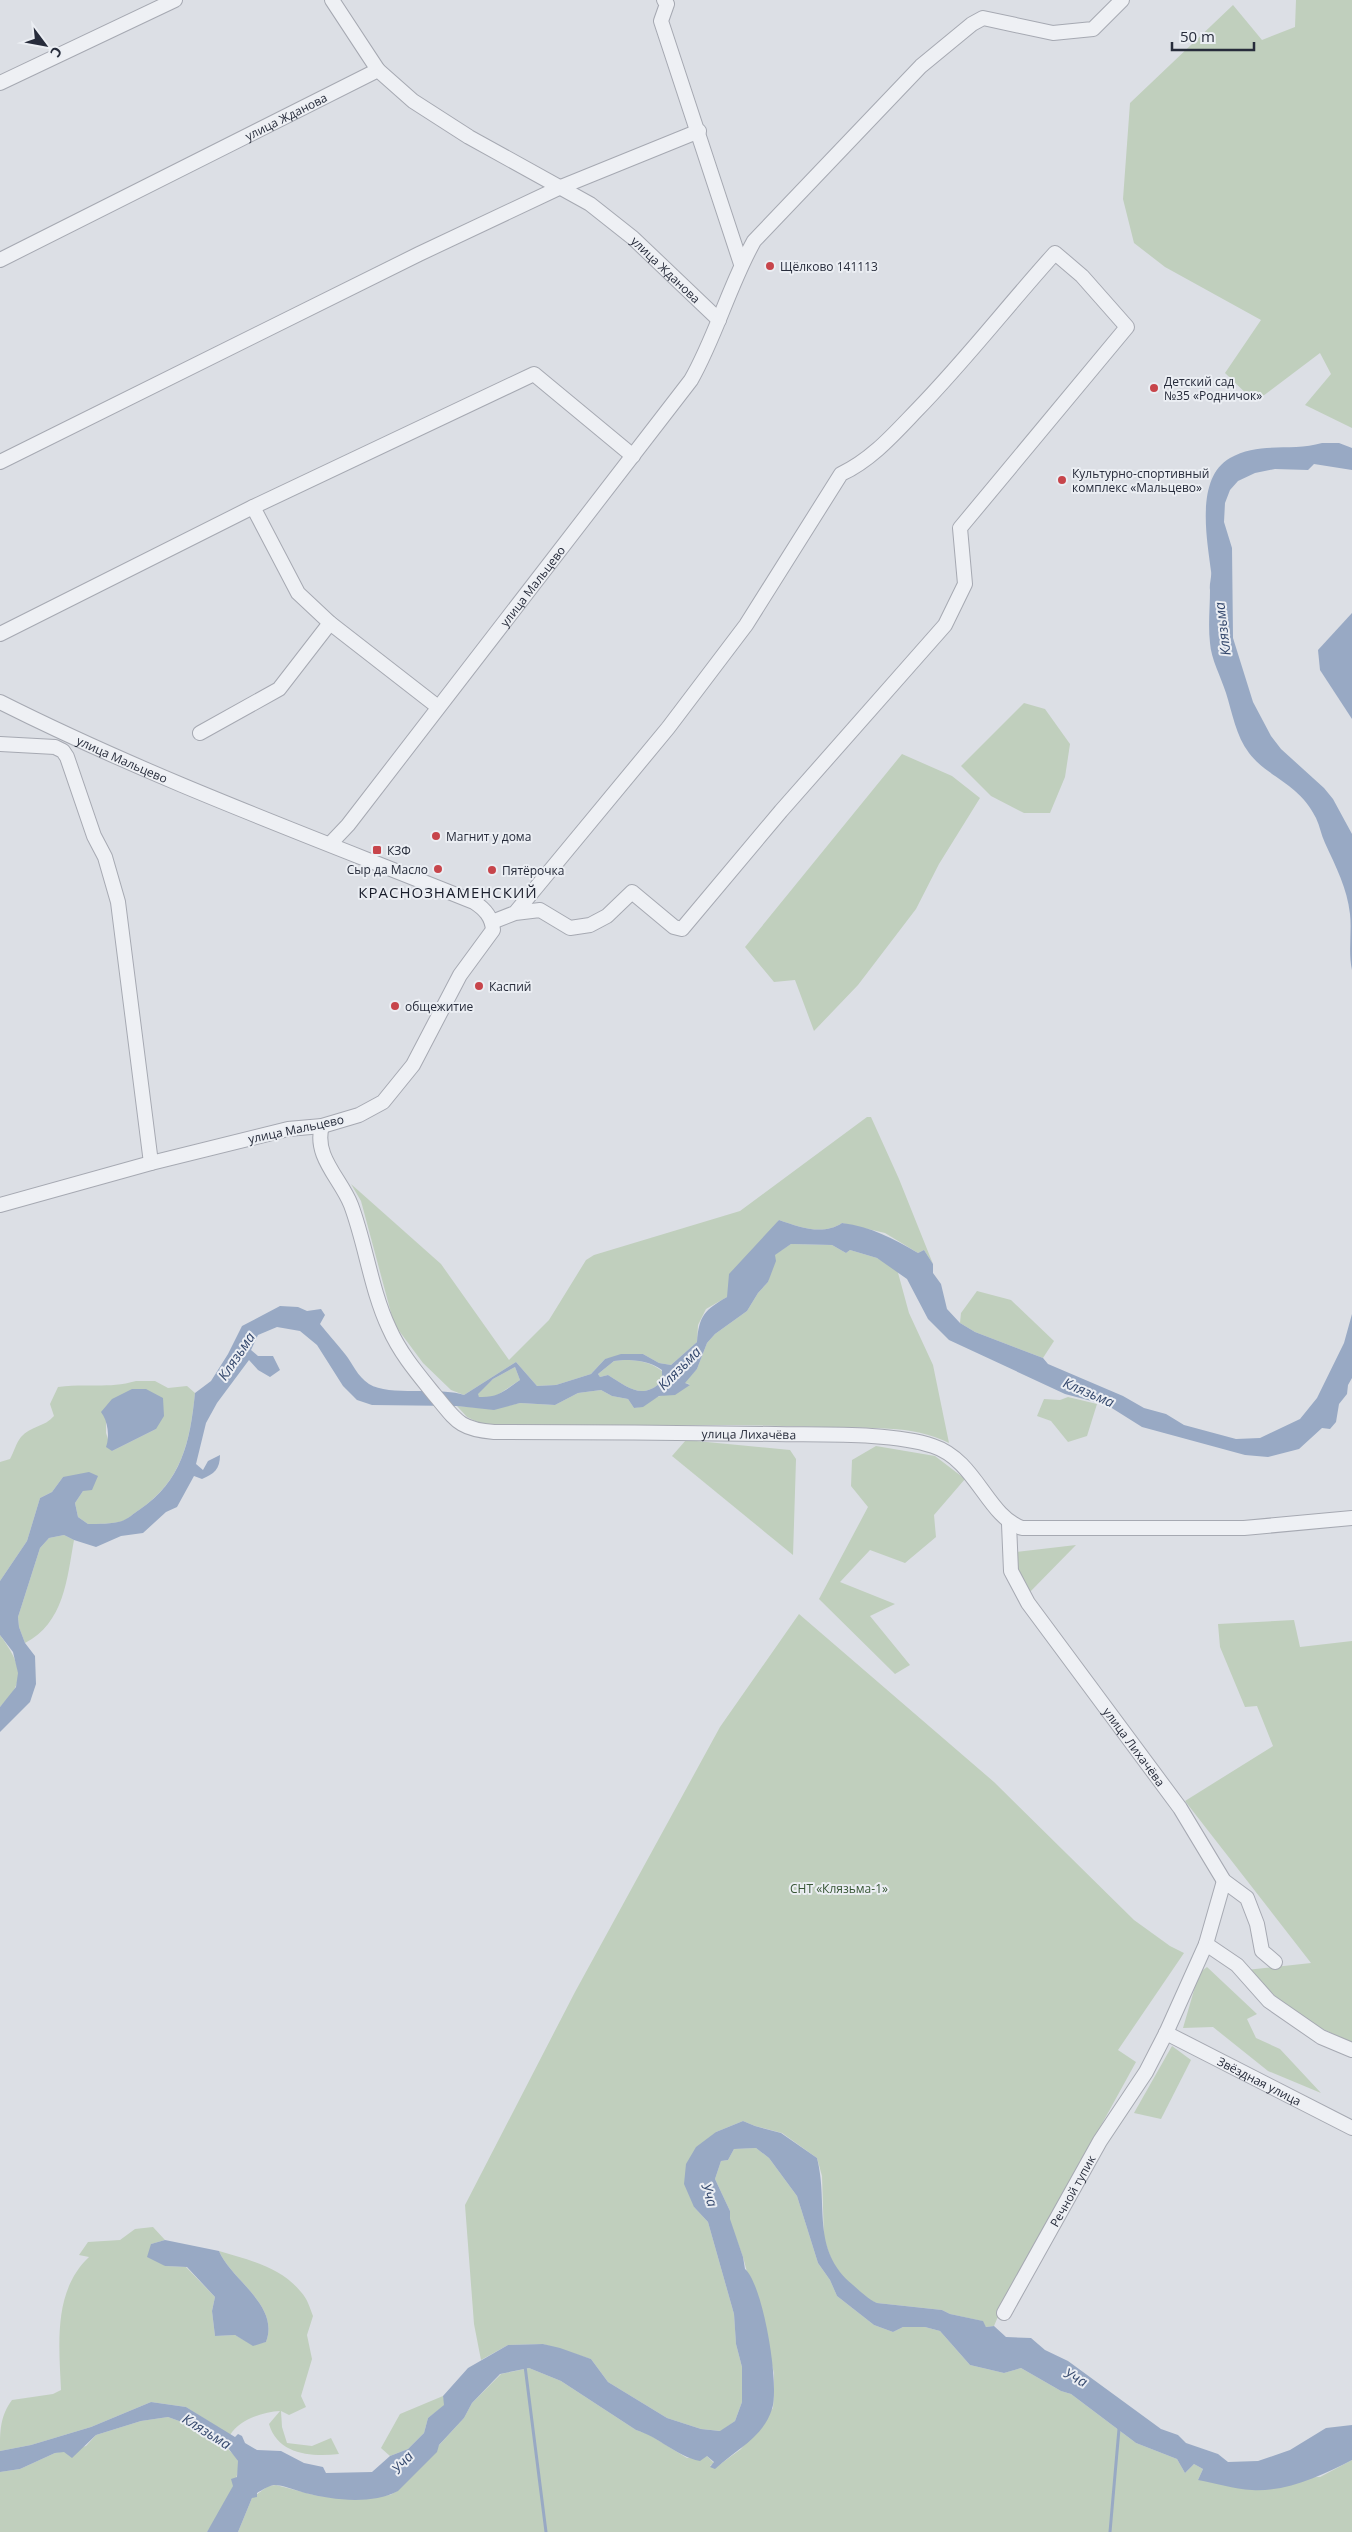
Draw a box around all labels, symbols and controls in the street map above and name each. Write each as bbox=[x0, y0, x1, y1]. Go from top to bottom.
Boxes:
north arrow bbox=[20, 20, 70, 70]
scale bar bbox=[1172, 20, 1254, 52]
text: 50 m bbox=[1180, 26, 1215, 46]
text: С bbox=[46, 43, 67, 61]
street label: улица Жданова bbox=[242, 89, 330, 144]
street label: улица Жданова bbox=[628, 232, 704, 307]
place label: Щёлково 141113 bbox=[780, 258, 878, 275]
marker: Щёлково 141113 bbox=[764, 260, 776, 272]
place label: Детский сад №35 «Родничок» bbox=[1164, 373, 1262, 404]
marker: Детский сад №35 «Родничок» bbox=[1148, 382, 1160, 394]
place label: Культурно-спортивный комплекс «Мальцево» bbox=[1072, 465, 1209, 496]
marker: Культурно-спортивный комплекс «Мальцево» bbox=[1056, 474, 1068, 486]
street label: улица Мальцево bbox=[496, 542, 569, 630]
water label: Клязьма bbox=[1209, 601, 1235, 657]
street label: улица Мальцево bbox=[74, 732, 170, 787]
place label: Магнит у дома bbox=[446, 828, 531, 845]
marker: Магнит у дома bbox=[430, 830, 442, 842]
place label: КЗФ bbox=[387, 842, 411, 859]
marker: КЗФ bbox=[371, 844, 383, 856]
place label: Сыр да Масло bbox=[347, 861, 428, 878]
place label: Пятёрочка bbox=[502, 862, 564, 879]
marker: Сыр да Масло bbox=[432, 863, 444, 875]
marker: Пятёрочка bbox=[486, 864, 498, 876]
district label: КРАСНОЗНАМЕНСКИЙ bbox=[358, 882, 538, 902]
place label: Каспий bbox=[489, 978, 531, 995]
marker: Каспий bbox=[473, 980, 485, 992]
place label: общежитие bbox=[405, 998, 474, 1015]
marker: общежитие bbox=[389, 1000, 401, 1012]
street label: улица Мальцево bbox=[247, 1111, 345, 1147]
water label: Клязьма bbox=[213, 1328, 259, 1384]
water label: Клязьма bbox=[653, 1342, 705, 1394]
water label: Клязьма bbox=[1061, 1373, 1118, 1411]
street label: улица Лихачёва bbox=[702, 1425, 796, 1443]
street label: улица Лихачёва bbox=[1099, 1704, 1169, 1790]
park label: СНТ «Клязьма-1» bbox=[790, 1880, 888, 1897]
street label: Звёздная улица bbox=[1215, 2052, 1304, 2109]
street label: Речной тупик bbox=[1045, 2151, 1099, 2230]
water label: Уча bbox=[697, 2180, 723, 2209]
water label: Уча bbox=[1060, 2363, 1091, 2391]
water label: Клязьма bbox=[179, 2409, 235, 2453]
water label: Уча bbox=[386, 2447, 417, 2478]

